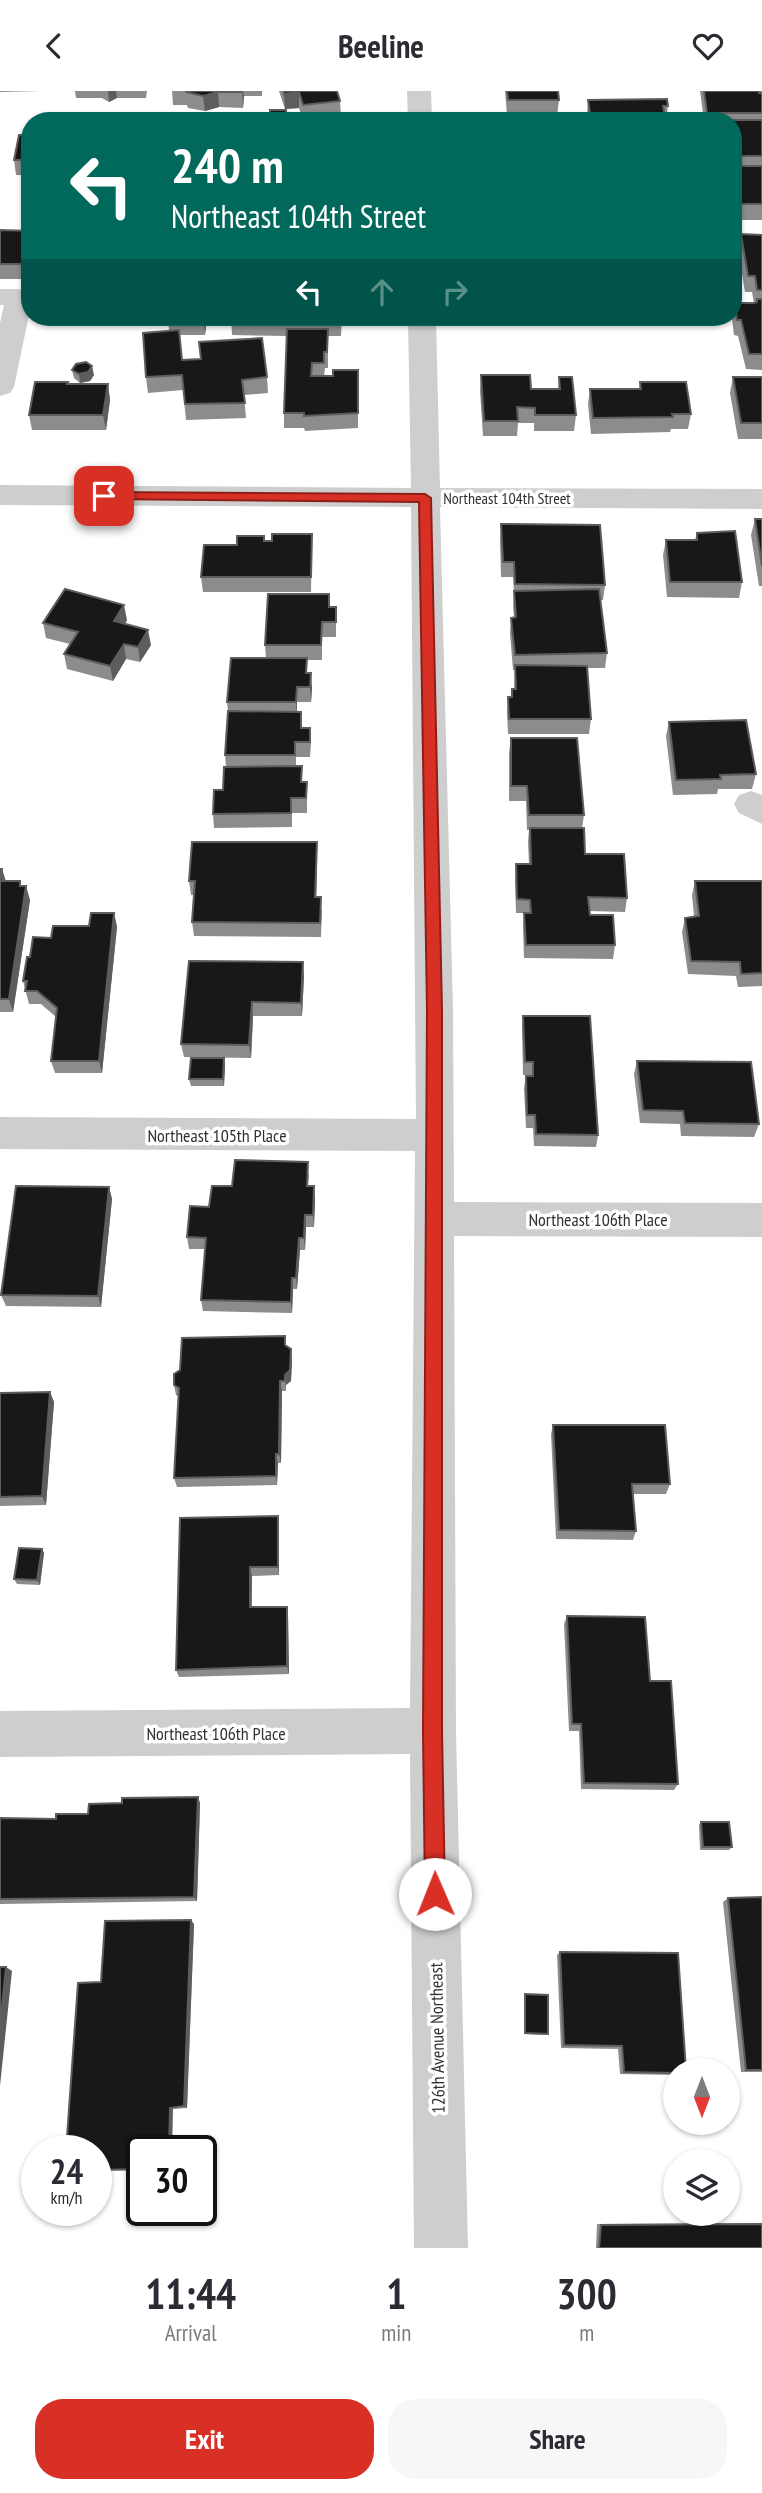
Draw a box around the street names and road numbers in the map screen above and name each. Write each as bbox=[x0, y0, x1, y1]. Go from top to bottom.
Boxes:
street label: Northeast 104th Street bbox=[443, 488, 571, 508]
street label: Northeast 105th Place bbox=[147, 1124, 287, 1147]
street label: Northeast 106th Place bbox=[528, 1208, 668, 1231]
street label: Northeast 106th Place bbox=[146, 1722, 286, 1745]
street label: 126th Avenue Northeast bbox=[424, 1962, 450, 2114]

